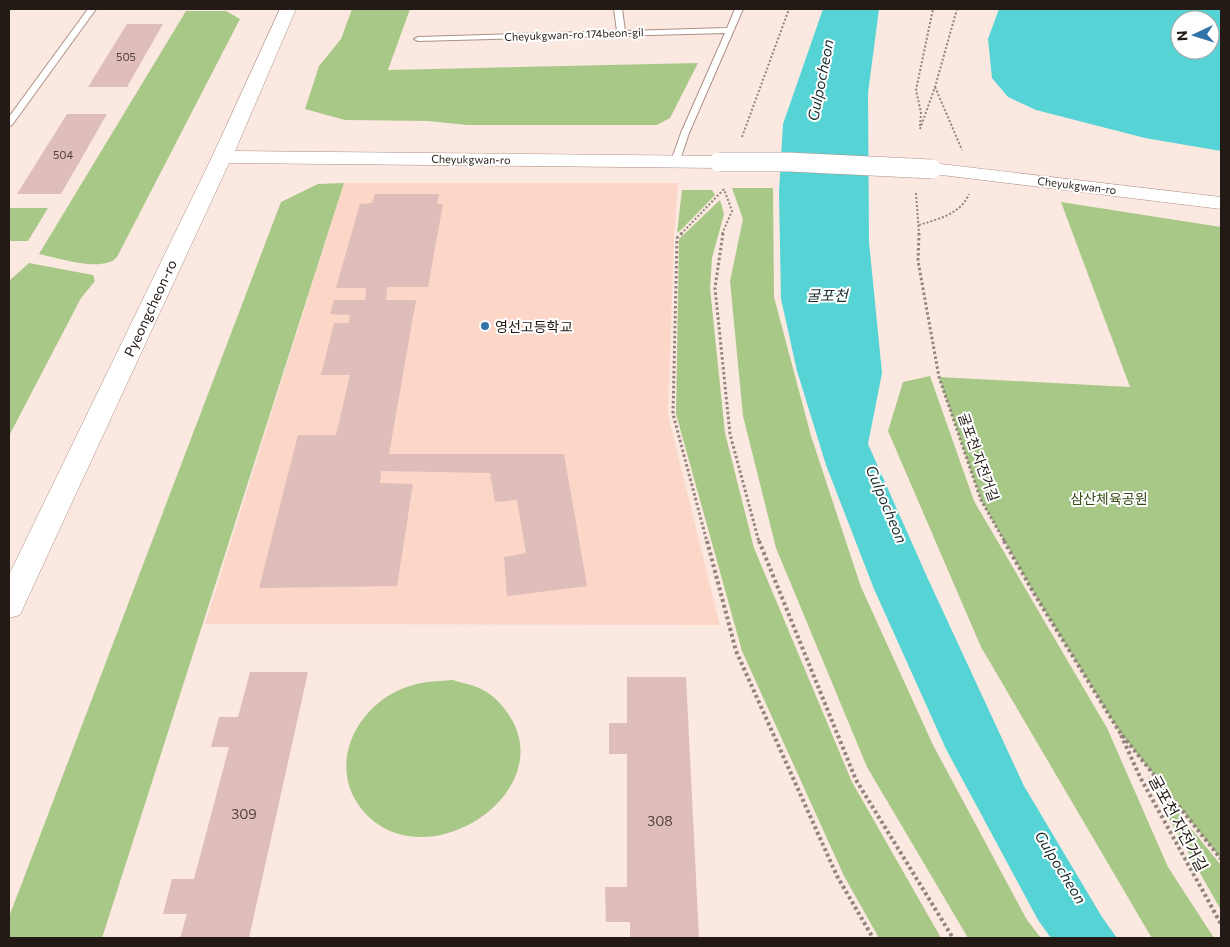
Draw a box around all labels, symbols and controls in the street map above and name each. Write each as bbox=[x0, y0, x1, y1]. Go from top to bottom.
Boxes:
north arrow bbox=[1170, 10, 1220, 60]
street label: Cheyukgwan-ro 174beon-gil bbox=[504, 25, 644, 43]
text: N bbox=[1173, 30, 1190, 42]
water label: Gulpocheon bbox=[803, 38, 837, 122]
house number: 505 bbox=[116, 50, 136, 63]
house number: 504 bbox=[53, 148, 73, 161]
street label: Cheyukgwan-ro bbox=[431, 152, 511, 166]
street label: Cheyukgwan-ro bbox=[1037, 174, 1118, 196]
street label: Pyeongcheon-ro bbox=[120, 257, 180, 359]
water label: 굴포천 bbox=[806, 286, 850, 304]
place label: 영선고등학교 bbox=[495, 318, 572, 335]
marker: 영선고등학교 bbox=[479, 320, 491, 332]
street label: 굴포천 자전거길 bbox=[955, 410, 1003, 504]
water label: Gulpocheon bbox=[863, 463, 911, 545]
park label: 삼산체육공원 bbox=[1070, 490, 1148, 507]
street label: 굴포천 자전거길 bbox=[1146, 772, 1212, 874]
house number: 309 bbox=[231, 805, 257, 822]
house number: 308 bbox=[647, 812, 673, 829]
water label: Gulpocheon bbox=[1032, 827, 1090, 907]

